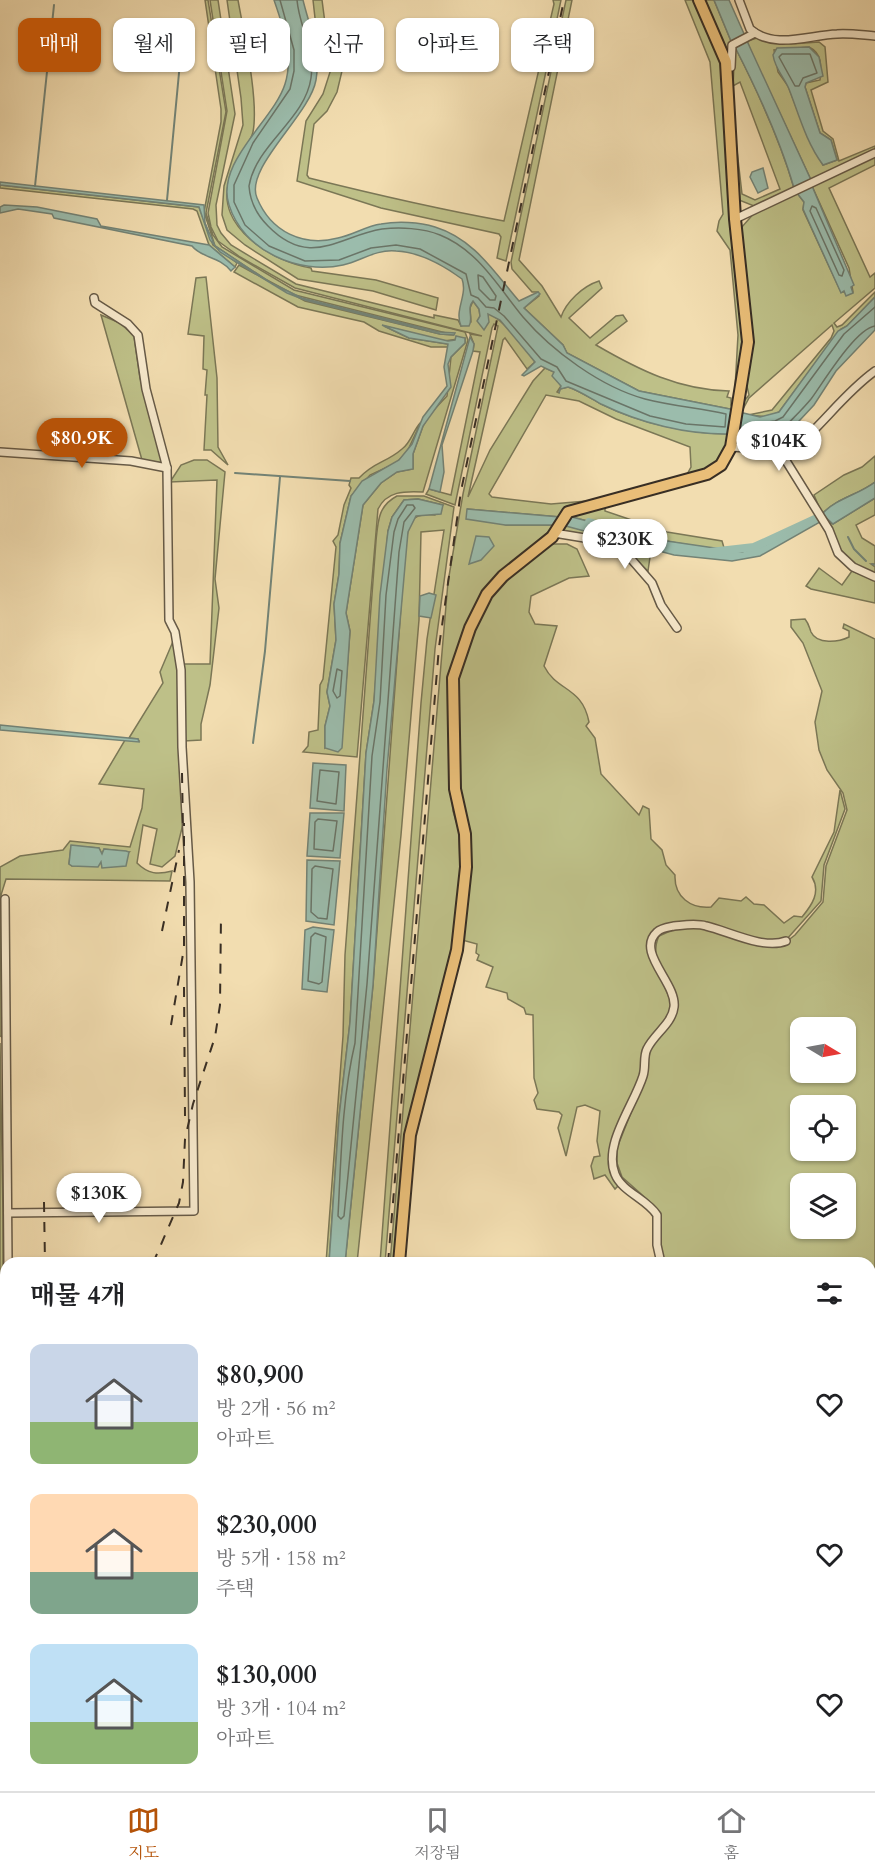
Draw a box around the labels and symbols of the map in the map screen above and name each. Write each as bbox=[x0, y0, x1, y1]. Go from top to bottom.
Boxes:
pin: $80.9K bbox=[33, 418, 131, 469]
pin: $104K bbox=[737, 421, 821, 472]
pin: $230K bbox=[583, 519, 667, 570]
north arrow bbox=[790, 1017, 856, 1083]
pin: $130K bbox=[57, 1173, 141, 1224]

